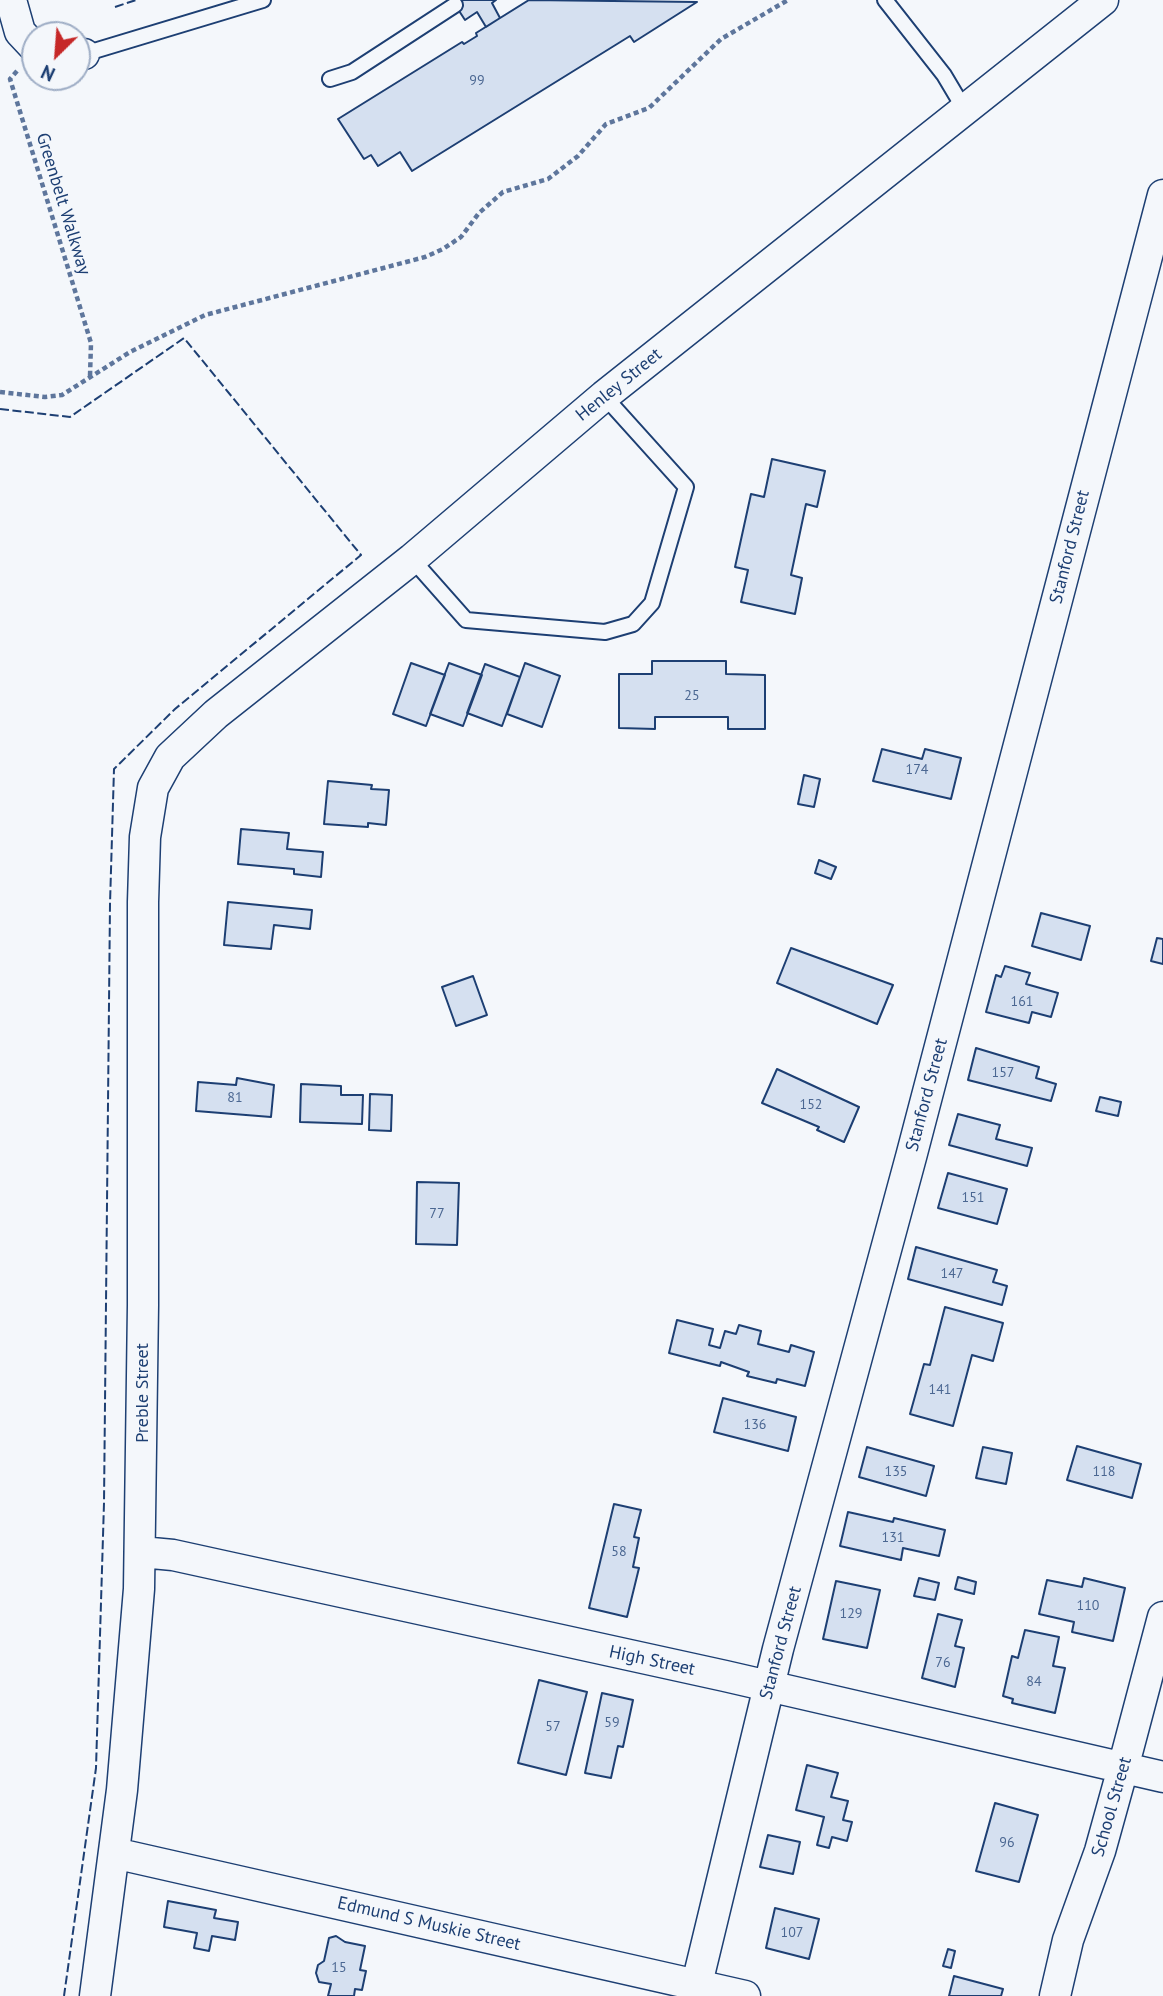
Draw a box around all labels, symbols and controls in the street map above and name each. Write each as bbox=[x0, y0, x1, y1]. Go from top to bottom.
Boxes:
north arrow bbox=[21, 21, 91, 91]
text: N bbox=[37, 60, 59, 87]
house number: 99 bbox=[469, 73, 485, 89]
street label: Greenbelt Walkway bbox=[31, 130, 95, 278]
street label: Henley Street bbox=[572, 344, 666, 426]
street label: Stanford Street bbox=[1045, 488, 1095, 606]
house number: 25 bbox=[684, 688, 700, 704]
house number: 174 bbox=[906, 762, 928, 778]
house number: 161 bbox=[1011, 994, 1033, 1010]
street label: Stanford Street bbox=[902, 1036, 952, 1154]
house number: 157 bbox=[992, 1065, 1014, 1081]
house number: 81 bbox=[227, 1090, 243, 1106]
house number: 152 bbox=[800, 1097, 822, 1113]
house number: 151 bbox=[962, 1190, 984, 1206]
house number: 77 bbox=[429, 1206, 445, 1222]
house number: 147 bbox=[941, 1266, 963, 1282]
street label: Preble Street bbox=[132, 1343, 154, 1443]
house number: 141 bbox=[929, 1382, 951, 1398]
house number: 136 bbox=[744, 1417, 766, 1433]
house number: 135 bbox=[885, 1464, 907, 1480]
house number: 118 bbox=[1093, 1464, 1115, 1480]
house number: 131 bbox=[882, 1530, 904, 1546]
house number: 58 bbox=[611, 1544, 627, 1560]
street label: Stanford Street bbox=[756, 1584, 806, 1702]
house number: 110 bbox=[1077, 1598, 1099, 1614]
house number: 129 bbox=[840, 1606, 862, 1622]
street label: High Street bbox=[607, 1641, 697, 1681]
house number: 76 bbox=[935, 1655, 951, 1671]
house number: 84 bbox=[1026, 1674, 1042, 1690]
house number: 59 bbox=[604, 1715, 620, 1731]
house number: 57 bbox=[545, 1719, 561, 1735]
street label: School Street bbox=[1087, 1755, 1137, 1859]
house number: 96 bbox=[999, 1835, 1015, 1851]
street label: Edmund S Muskie Street bbox=[335, 1892, 523, 1956]
house number: 107 bbox=[781, 1925, 803, 1941]
house number: 15 bbox=[331, 1960, 347, 1976]

